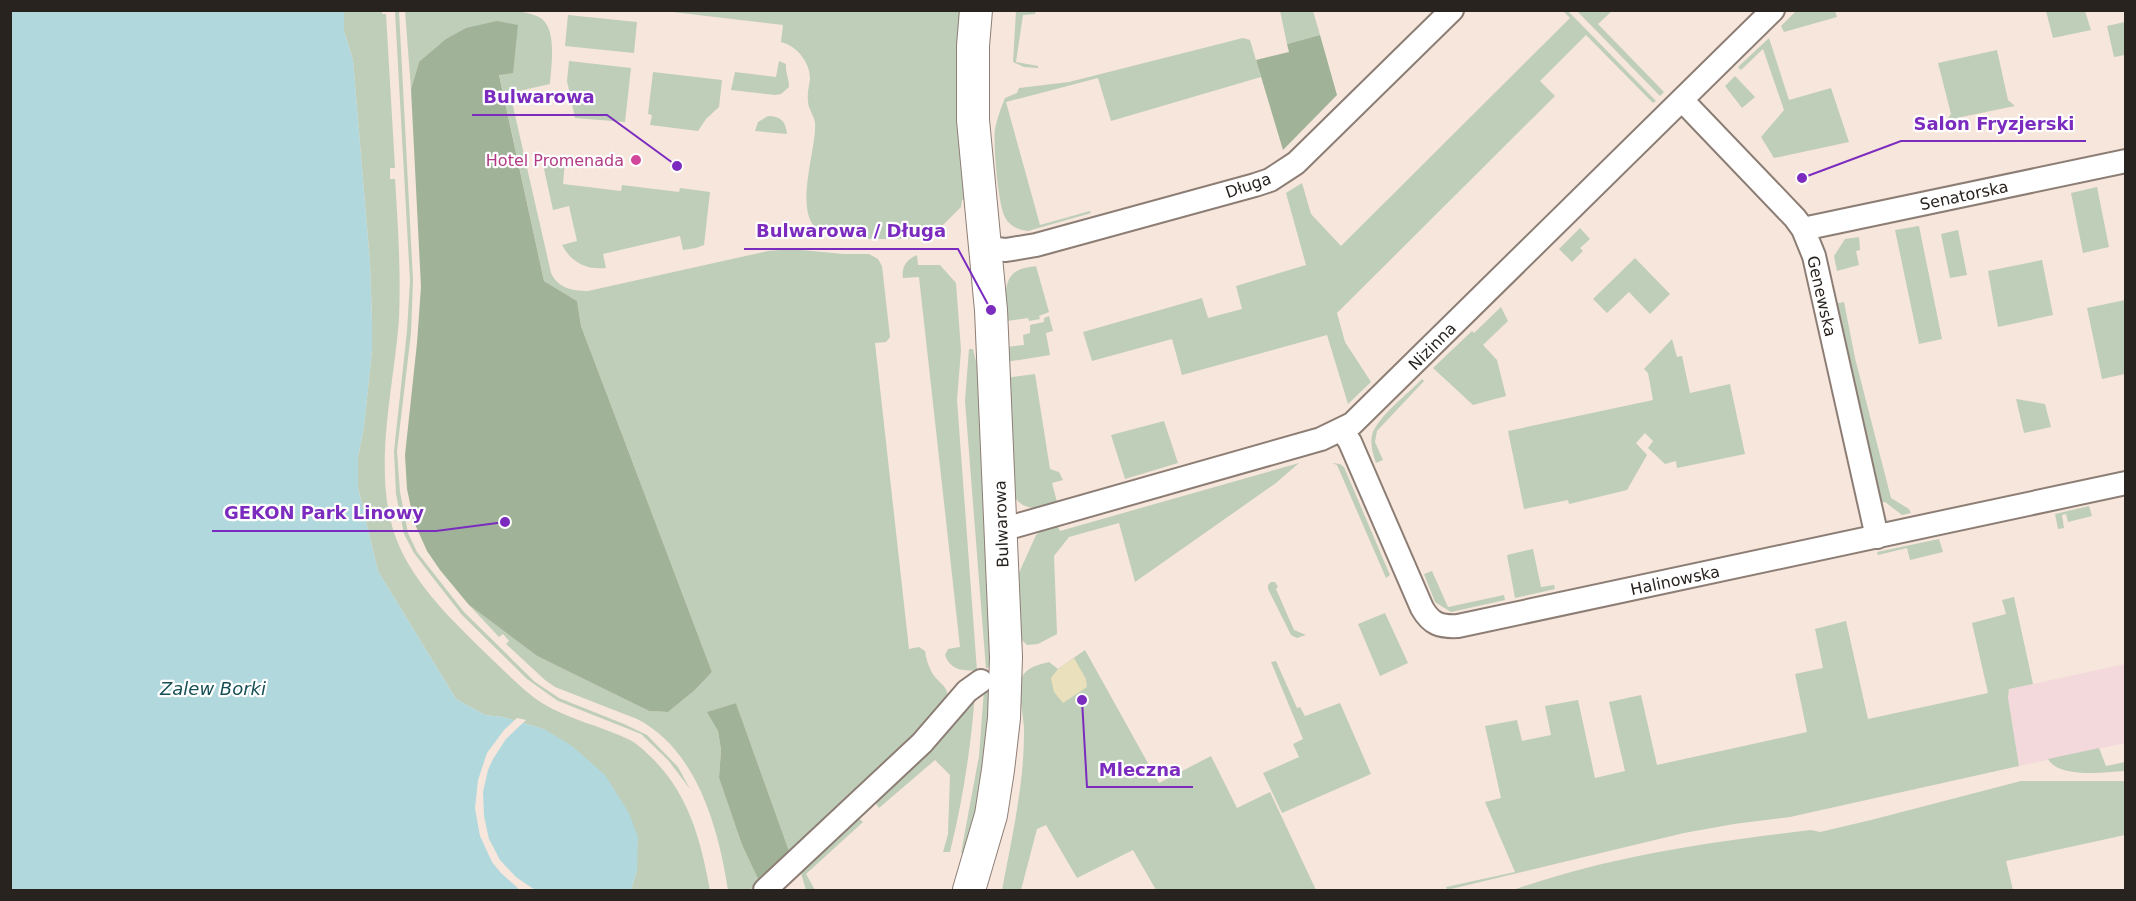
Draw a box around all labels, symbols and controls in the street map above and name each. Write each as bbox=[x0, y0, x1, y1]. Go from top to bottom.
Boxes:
callout: Bulwarowa bbox=[472, 79, 607, 115]
text: Bulwarowa bbox=[483, 86, 595, 107]
callout: Salon Fryzjerski bbox=[1901, 105, 2086, 141]
text: Salon Fryzjerski bbox=[1913, 113, 2075, 134]
place label: Hotel Promenada bbox=[486, 151, 624, 170]
marker: Hotel Promenada bbox=[629, 153, 643, 167]
street label: Długa bbox=[1223, 169, 1273, 202]
street label: Senatorska bbox=[1918, 177, 2010, 214]
callout: Bulwarowa / Długa bbox=[744, 213, 958, 249]
text: Bulwarowa / Długa bbox=[756, 220, 946, 241]
street label: Genewska bbox=[1803, 254, 1840, 338]
street label: Nizinna bbox=[1405, 319, 1460, 374]
street label: Bulwarowa bbox=[990, 480, 1013, 568]
callout: GEKON Park Linowy bbox=[212, 495, 436, 531]
text: GEKON Park Linowy bbox=[224, 502, 424, 523]
street label: Halinowska bbox=[1629, 562, 1722, 599]
water label: Zalew Borki bbox=[159, 678, 266, 699]
callout: Mleczna bbox=[1087, 751, 1193, 787]
text: Mleczna bbox=[1099, 759, 1181, 780]

